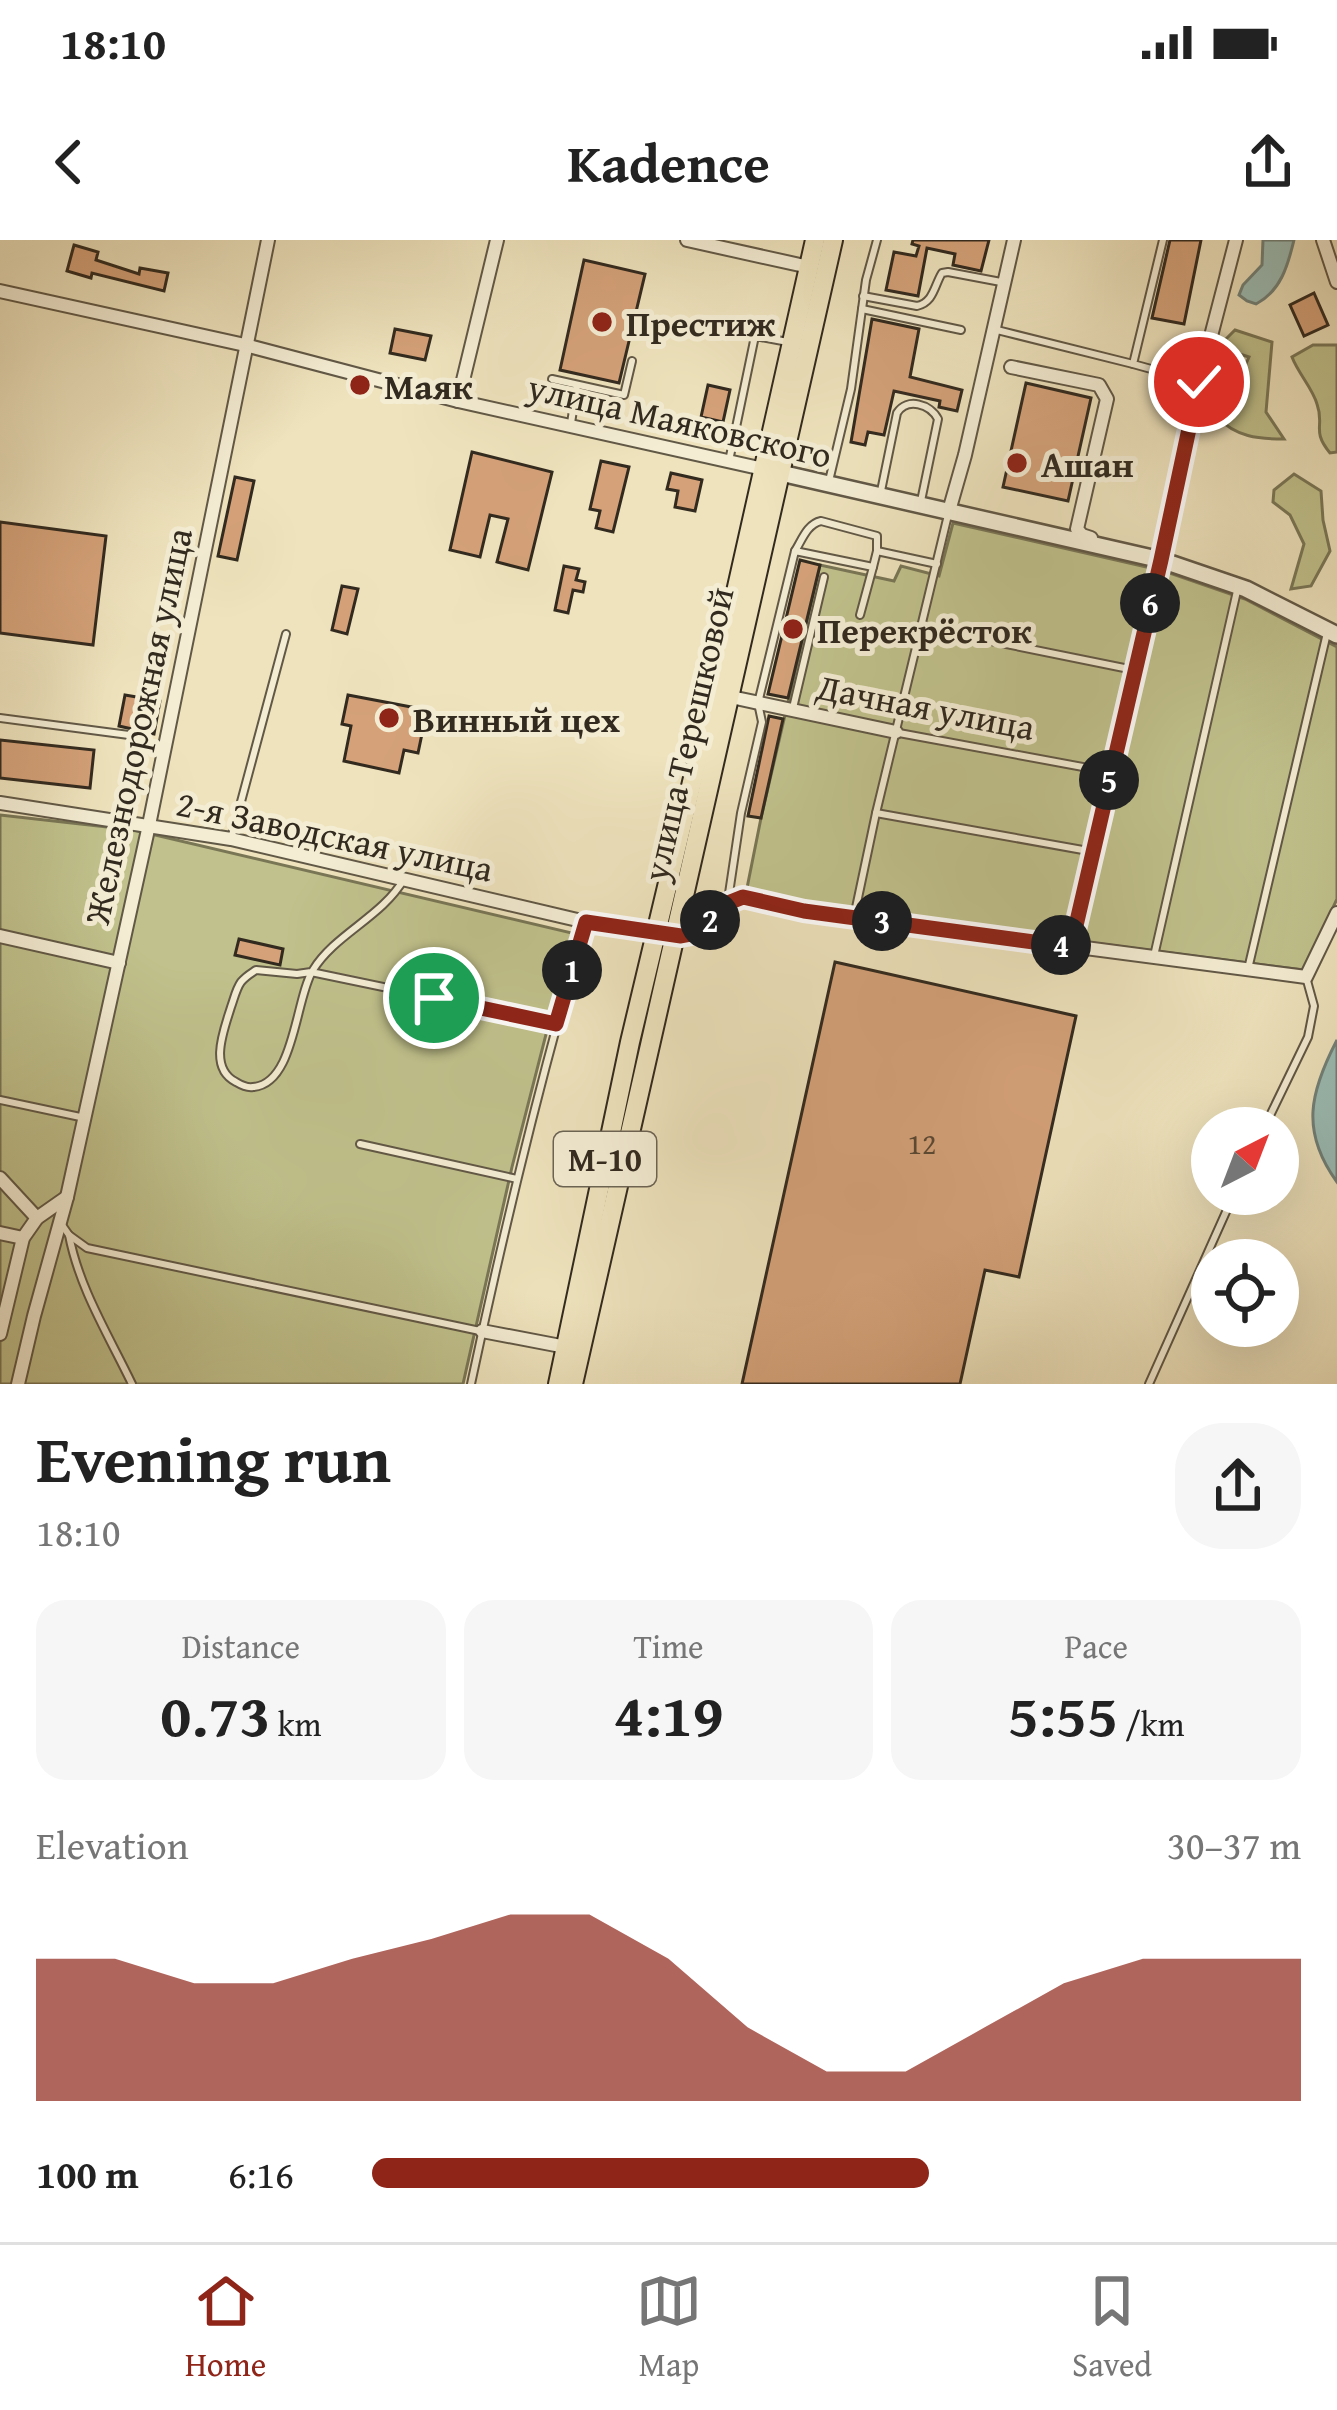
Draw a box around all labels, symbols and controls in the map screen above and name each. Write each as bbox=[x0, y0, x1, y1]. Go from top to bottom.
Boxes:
text: 18:10 bbox=[60, 10, 166, 75]
text: Kadence bbox=[567, 123, 770, 202]
icon: back bbox=[36, 129, 102, 195]
icon: share bbox=[1235, 129, 1301, 195]
place label: Престиж bbox=[626, 296, 776, 349]
marker: Престиж bbox=[589, 309, 615, 335]
pin bbox=[1148, 331, 1250, 433]
icon: check bbox=[1166, 349, 1232, 415]
place label: Маяк bbox=[384, 359, 473, 412]
street label: улица Маяковского bbox=[522, 359, 837, 481]
marker: Маяк bbox=[347, 372, 373, 398]
place label: Ашан bbox=[1041, 437, 1134, 490]
marker: Ашан bbox=[1004, 450, 1030, 476]
street label: Железнодорожная улица bbox=[69, 523, 205, 930]
pin: 6 bbox=[1120, 573, 1180, 633]
text: 6 bbox=[1141, 579, 1159, 627]
street label: улица Терешковой bbox=[627, 582, 747, 887]
place label: Перекрёсток bbox=[817, 603, 1032, 656]
marker: Перекрёсток bbox=[780, 616, 806, 642]
street label: Дачная улица bbox=[812, 659, 1039, 753]
place label: Винный цех bbox=[413, 692, 620, 745]
marker: Винный цех bbox=[376, 705, 402, 731]
pin: 5 bbox=[1079, 750, 1139, 810]
text: 5 bbox=[1100, 756, 1118, 804]
street label: 2-я Заводская улица bbox=[172, 776, 498, 894]
pin: 2 bbox=[680, 890, 740, 950]
pin: 3 bbox=[852, 891, 912, 951]
text: 2 bbox=[701, 896, 719, 944]
text: 3 bbox=[873, 897, 891, 945]
pin: 4 bbox=[1031, 915, 1091, 975]
text: 4 bbox=[1052, 921, 1070, 969]
pin: 1 bbox=[542, 940, 602, 1000]
text: 1 bbox=[563, 946, 581, 994]
pin bbox=[383, 947, 485, 1049]
icon: arrive bbox=[401, 965, 467, 1031]
north arrow bbox=[1191, 1107, 1299, 1215]
map controls bbox=[1191, 1107, 1299, 1347]
house number: 12 bbox=[908, 1121, 936, 1165]
road number: М-10 bbox=[554, 1132, 656, 1186]
button: locate bbox=[1191, 1239, 1299, 1347]
text: Evening run bbox=[36, 1409, 391, 1506]
button: share bbox=[1175, 1423, 1301, 1549]
text: 18:10 bbox=[36, 1503, 121, 1560]
text: Distance bbox=[182, 1622, 300, 1670]
text: Time bbox=[633, 1622, 704, 1670]
text: Pace bbox=[1064, 1622, 1128, 1670]
text: 0.73 bbox=[160, 1670, 270, 1758]
text: 4:19 bbox=[613, 1670, 724, 1758]
text: 5:55 bbox=[1008, 1670, 1118, 1758]
text: km bbox=[270, 1700, 321, 1748]
text: /km bbox=[1118, 1700, 1185, 1748]
text: Elevation bbox=[36, 1816, 189, 1873]
text: 30–37 m bbox=[1167, 1816, 1301, 1873]
text: 100 m bbox=[36, 2145, 139, 2202]
text: 6:16 bbox=[228, 2145, 294, 2202]
tab: Home bbox=[185, 2268, 266, 2388]
tab: Map bbox=[636, 2268, 702, 2388]
tab: Saved bbox=[1072, 2268, 1152, 2388]

